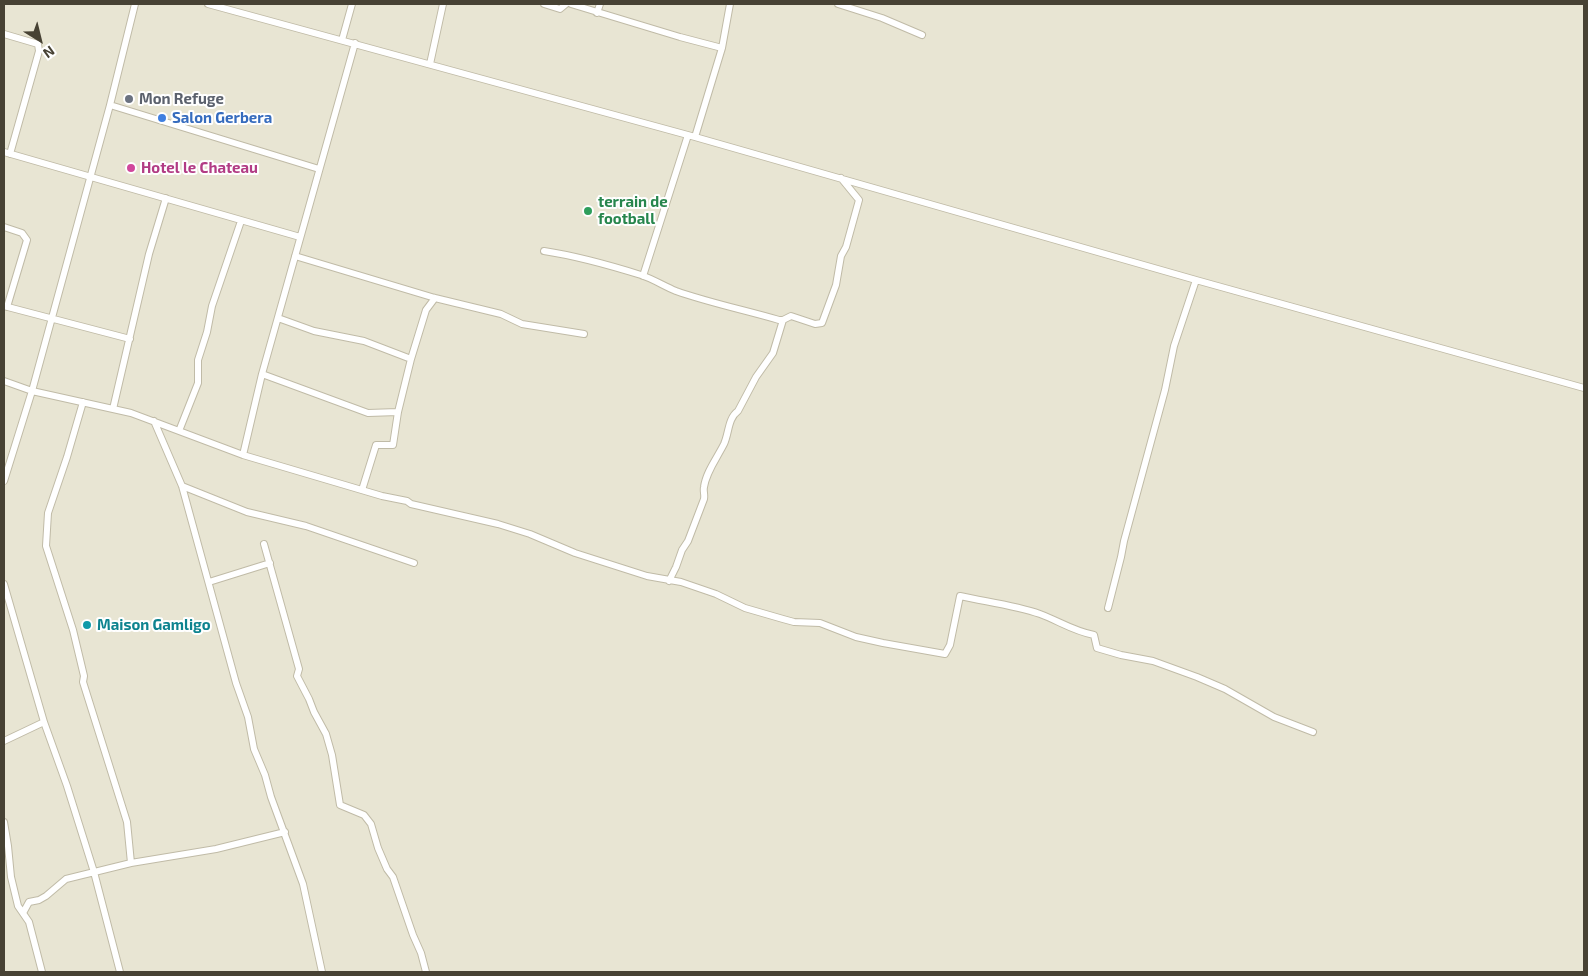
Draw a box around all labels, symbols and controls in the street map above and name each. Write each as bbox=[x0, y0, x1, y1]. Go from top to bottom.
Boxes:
north arrow bbox=[15, 15, 65, 65]
text: N bbox=[40, 43, 58, 62]
place label: Mon Refuge bbox=[139, 90, 224, 108]
marker: Mon Refuge bbox=[123, 93, 135, 105]
place label: Salon Gerbera bbox=[172, 109, 272, 127]
marker: Salon Gerbera bbox=[156, 112, 168, 124]
place label: Hotel le Chateau bbox=[141, 159, 258, 177]
marker: Hotel le Chateau bbox=[125, 162, 137, 174]
place label: terrain de football bbox=[598, 193, 668, 228]
marker: terrain de football bbox=[582, 205, 594, 217]
place label: Maison Gamligo bbox=[97, 616, 211, 634]
marker: Maison Gamligo bbox=[81, 619, 93, 631]

